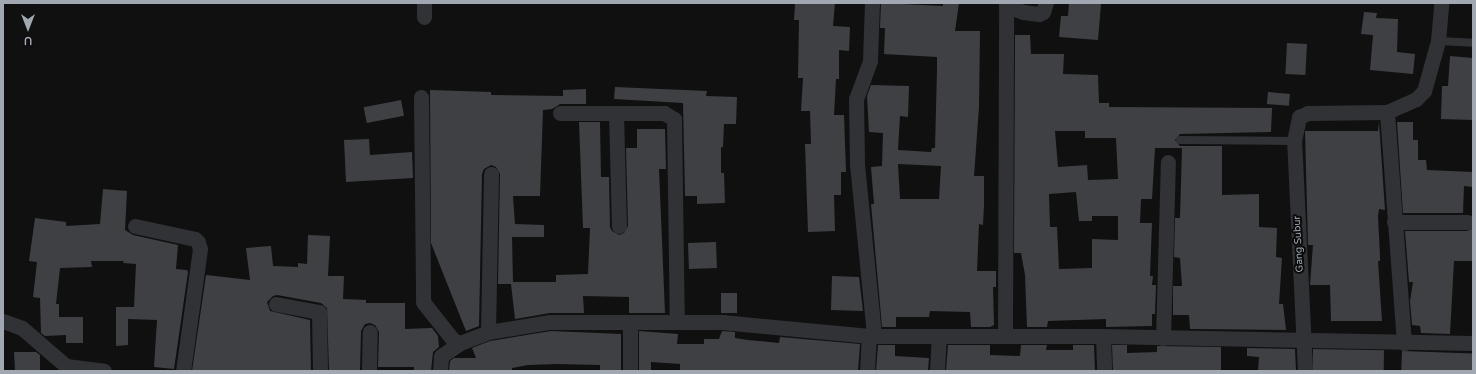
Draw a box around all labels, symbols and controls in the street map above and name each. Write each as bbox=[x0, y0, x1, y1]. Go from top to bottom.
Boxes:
north arrow bbox=[8, 8, 48, 48]
text: U bbox=[24, 34, 32, 47]
street label: Gang Subur bbox=[1292, 215, 1306, 273]

